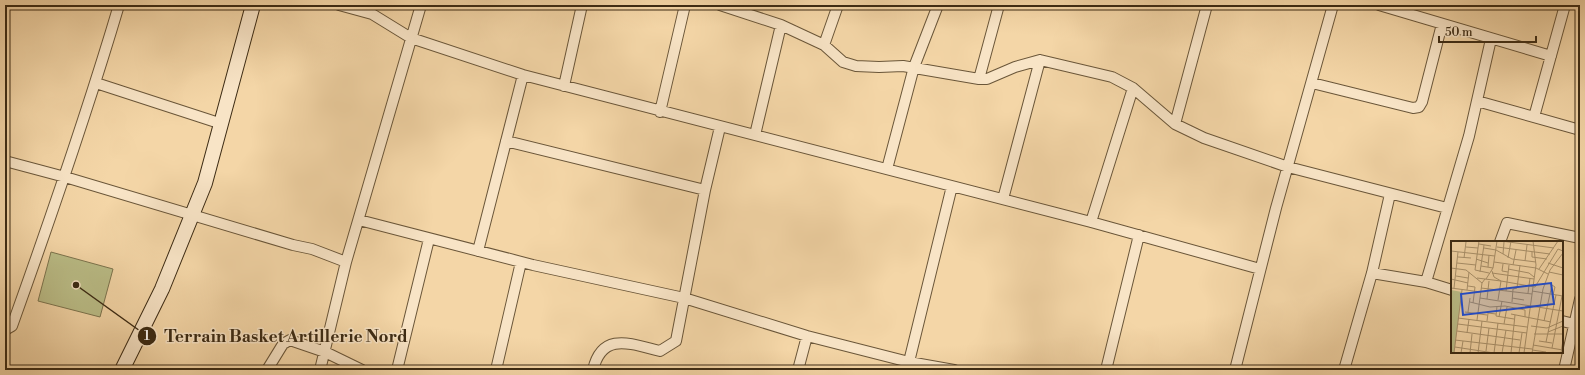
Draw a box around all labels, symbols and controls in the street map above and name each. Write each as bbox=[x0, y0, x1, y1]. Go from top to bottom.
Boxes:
scale bar bbox=[1439, 18, 1536, 44]
text: 50 m bbox=[1445, 25, 1473, 40]
inset map bbox=[1451, 241, 1563, 353]
callout: Terrain Basket Artillerie Nord bbox=[137, 322, 416, 351]
text: Terrain Basket Artillerie Nord bbox=[164, 326, 408, 348]
text: 1 bbox=[144, 329, 150, 344]

